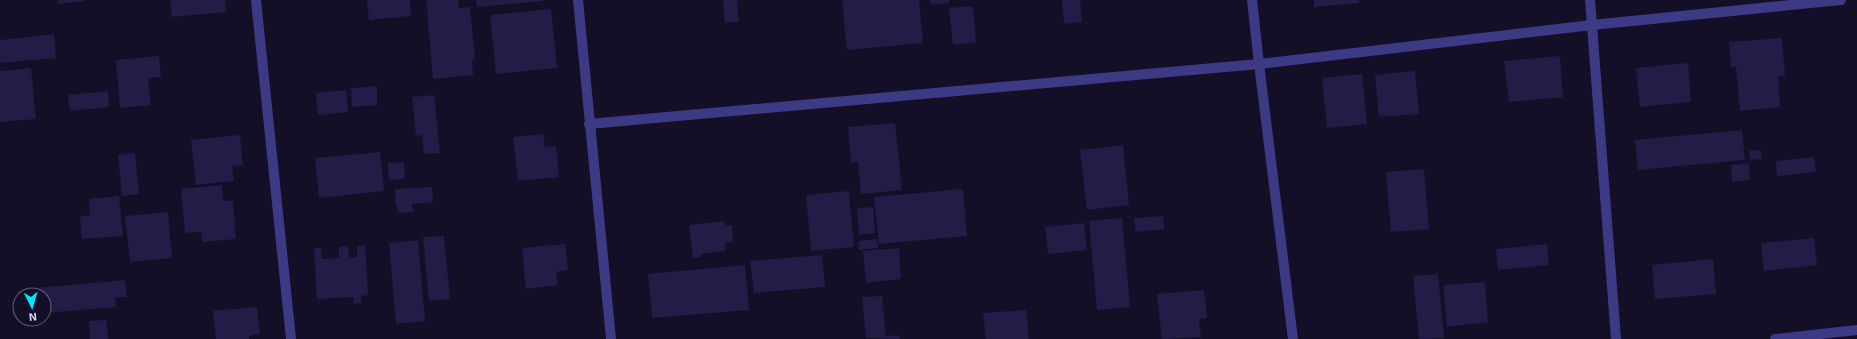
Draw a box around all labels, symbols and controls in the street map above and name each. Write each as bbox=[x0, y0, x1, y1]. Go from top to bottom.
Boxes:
north arrow bbox=[12, 287, 52, 327]
text: N bbox=[28, 311, 37, 324]

